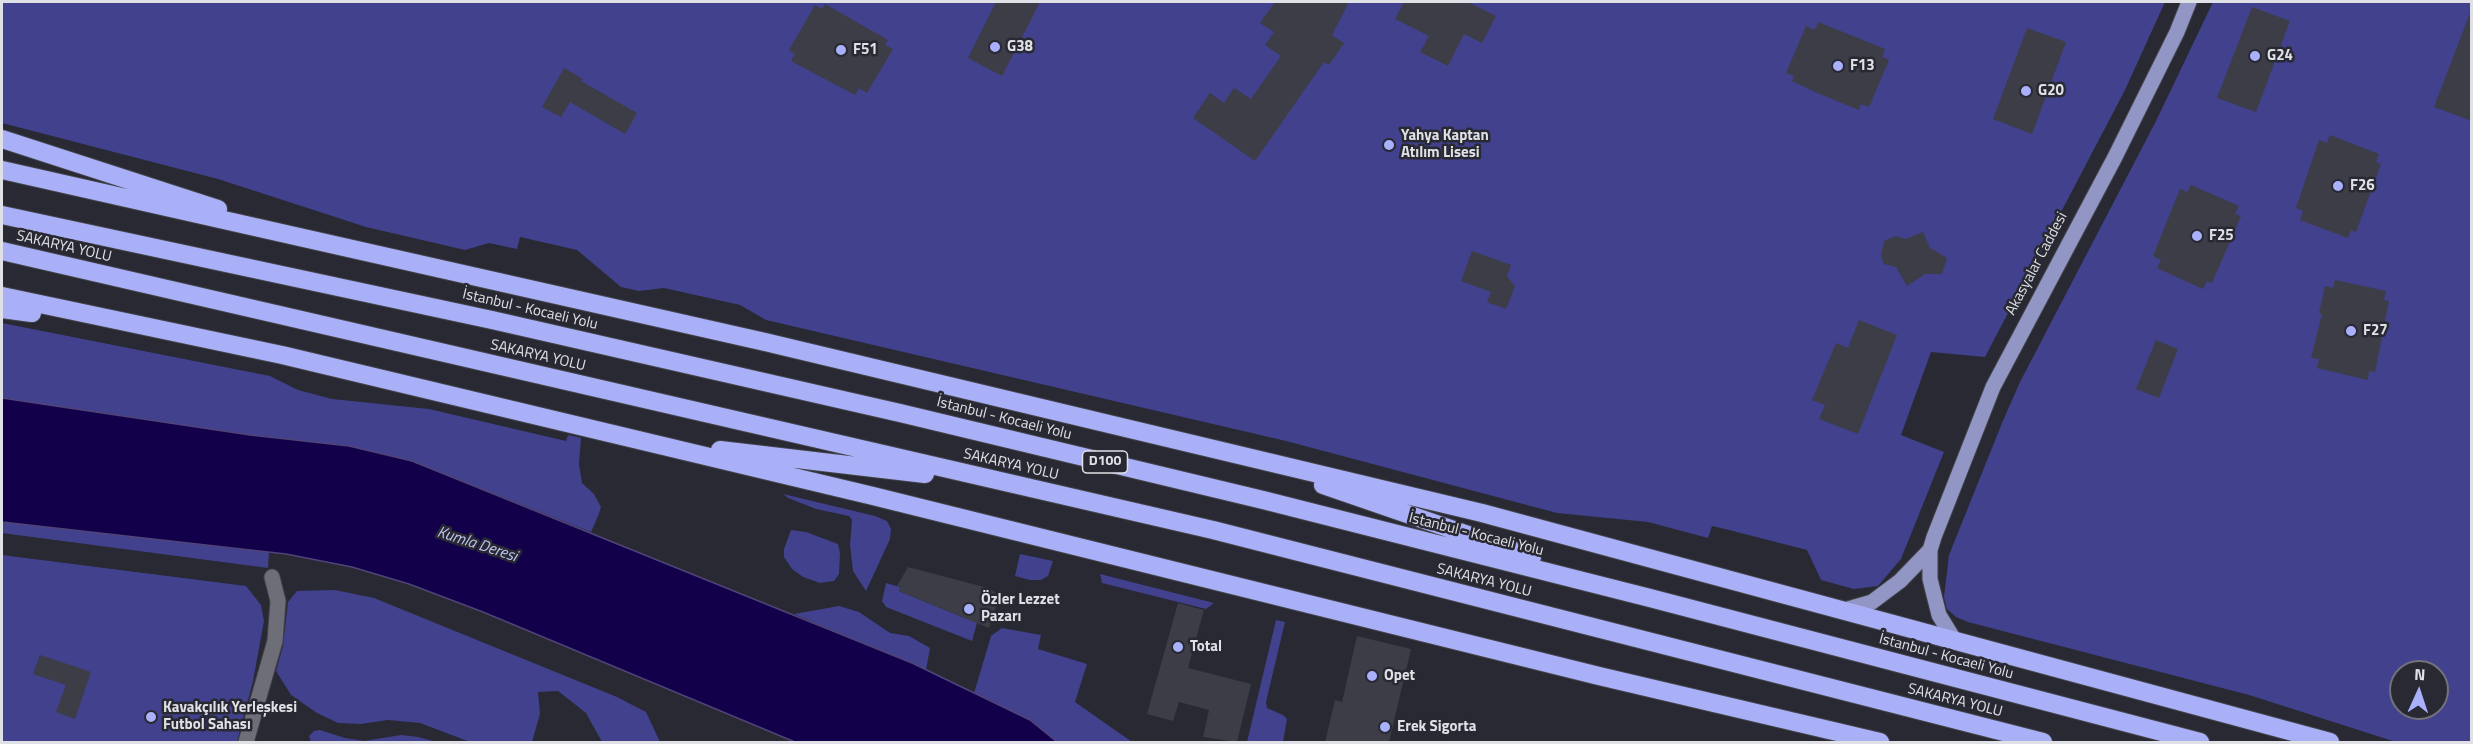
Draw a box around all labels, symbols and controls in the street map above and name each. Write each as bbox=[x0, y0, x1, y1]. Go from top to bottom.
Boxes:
place label: G38 bbox=[1007, 38, 1033, 56]
marker: G38 bbox=[988, 40, 1002, 54]
place label: F51 bbox=[853, 41, 878, 59]
marker: F51 bbox=[834, 43, 848, 57]
place label: G24 bbox=[2267, 47, 2293, 65]
marker: G24 bbox=[2248, 49, 2262, 63]
place label: F13 bbox=[1850, 57, 1875, 75]
marker: F13 bbox=[1831, 59, 1845, 73]
place label: G20 bbox=[2038, 82, 2064, 100]
marker: G20 bbox=[2019, 84, 2033, 98]
place label: Yahya Kaptan Atılım Lisesi bbox=[1401, 127, 1489, 162]
marker: Yahya Kaptan Atılım Lisesi bbox=[1382, 138, 1396, 152]
place label: F26 bbox=[2350, 177, 2375, 195]
marker: F26 bbox=[2331, 179, 2345, 193]
street label: Akasyalar Caddesi bbox=[2002, 209, 2072, 319]
street label: SAKARYA YOLU bbox=[15, 227, 113, 267]
place label: F25 bbox=[2209, 227, 2234, 245]
marker: F25 bbox=[2190, 229, 2204, 243]
street label: İstanbul - Kocaeli Yolu bbox=[461, 286, 599, 334]
place label: F27 bbox=[2363, 322, 2388, 340]
marker: F27 bbox=[2344, 324, 2358, 338]
street label: SAKARYA YOLU bbox=[489, 336, 587, 376]
street label: İstanbul - Kocaeli Yolu bbox=[935, 394, 1073, 444]
street label: SAKARYA YOLU bbox=[962, 445, 1060, 485]
road number: D100 bbox=[1082, 451, 1128, 473]
street label: İstanbul - Kocaeli Yolu bbox=[1407, 510, 1545, 560]
water label: Kumla Deresi bbox=[435, 523, 519, 567]
street label: SAKARYA YOLU bbox=[1435, 561, 1533, 601]
place label: Özler Lezzet Pazarı bbox=[981, 591, 1060, 626]
marker: Özler Lezzet Pazarı bbox=[962, 602, 976, 616]
street label: İstanbul - Kocaeli Yolu bbox=[1877, 630, 2015, 684]
place label: Total bbox=[1190, 638, 1222, 656]
marker: Total bbox=[1171, 640, 1185, 654]
north arrow bbox=[2389, 660, 2449, 720]
text: N bbox=[2414, 662, 2426, 686]
place label: Opet bbox=[1384, 667, 1415, 685]
marker: Opet bbox=[1365, 669, 1379, 683]
street label: SAKARYA YOLU bbox=[1906, 681, 2004, 721]
place label: Kavakçılık Yerleşkesi Futbol Sahası bbox=[163, 699, 297, 734]
marker: Kavakçılık Yerleşkesi Futbol Sahası bbox=[144, 710, 158, 724]
place label: Erek Sigorta bbox=[1397, 718, 1476, 736]
marker: Erek Sigorta bbox=[1378, 720, 1392, 734]

